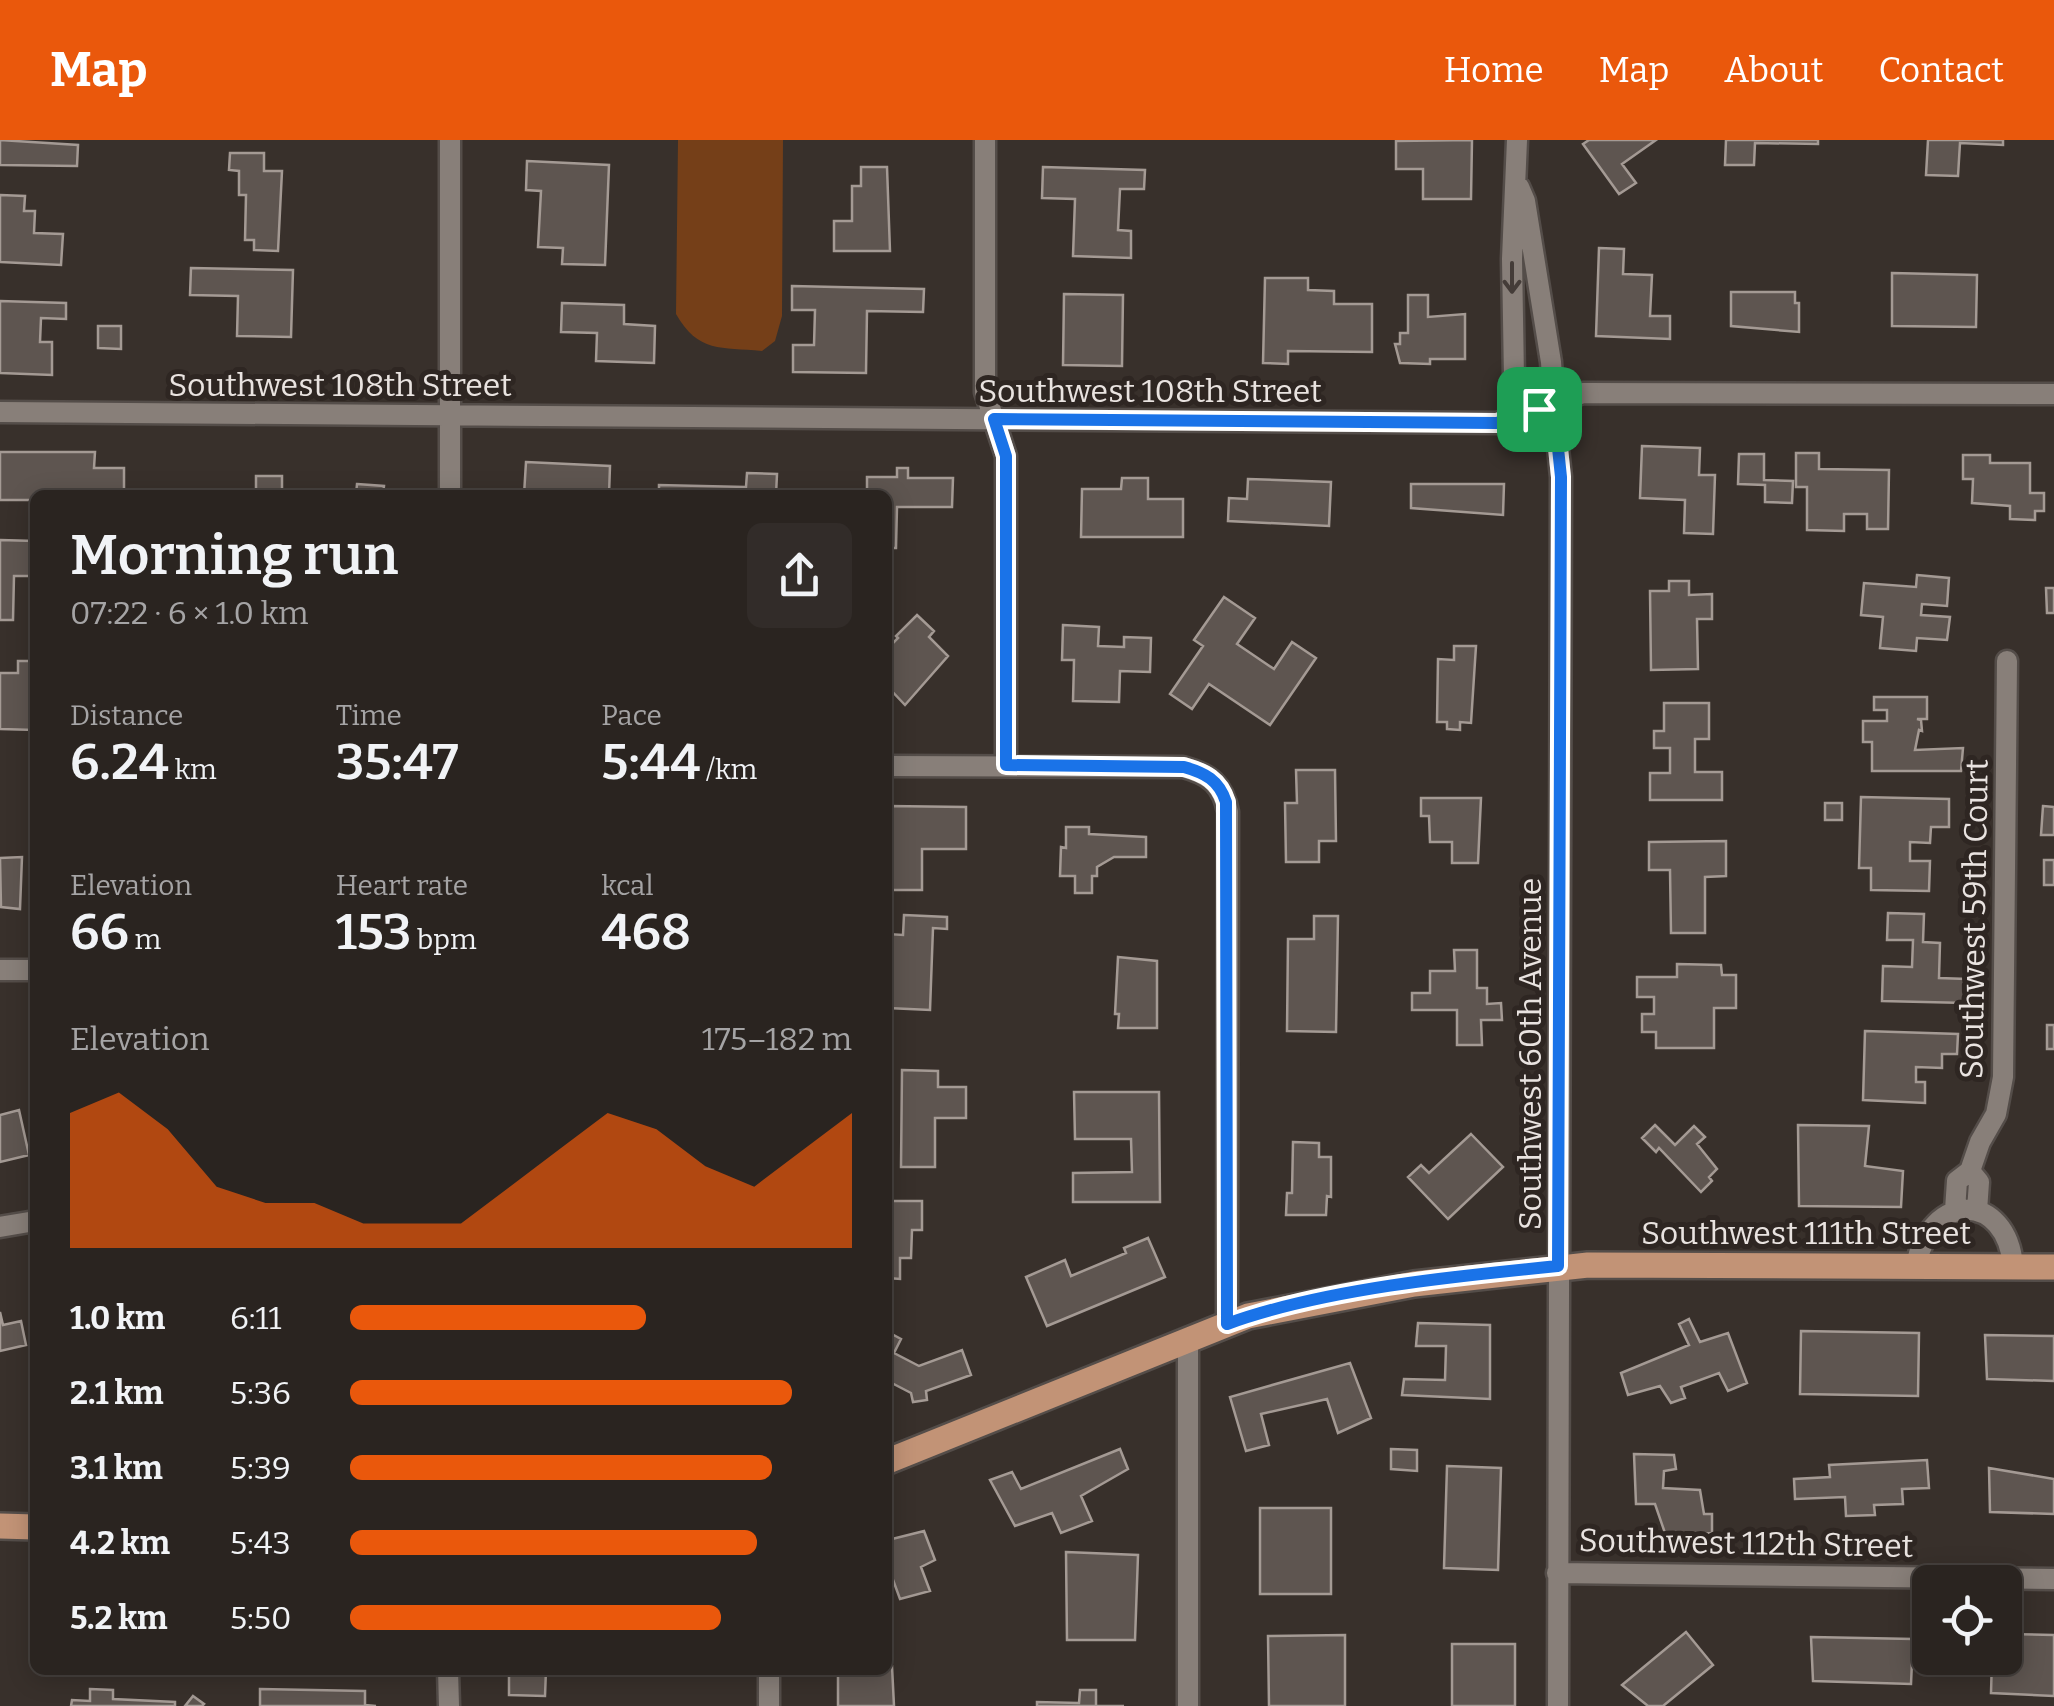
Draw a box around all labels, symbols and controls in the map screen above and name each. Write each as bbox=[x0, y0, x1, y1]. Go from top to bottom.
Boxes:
text: Map bbox=[50, 41, 147, 99]
text: Home bbox=[1444, 49, 1544, 91]
text: Map bbox=[1599, 49, 1669, 91]
text: About bbox=[1724, 49, 1823, 91]
text: Contact bbox=[1878, 49, 2004, 91]
one-way arrow bbox=[1502, 260, 1522, 293]
street label: Southwest 108th Street bbox=[168, 366, 512, 404]
pin bbox=[1497, 367, 1582, 452]
street label: Southwest 108th Street bbox=[978, 372, 1322, 410]
icon: arrive bbox=[1512, 382, 1567, 437]
text: Morning run bbox=[70, 523, 398, 589]
button: share bbox=[747, 523, 852, 628]
text: 07:22 · 6 × 1.0 km bbox=[70, 594, 309, 632]
text: Distance bbox=[70, 699, 183, 732]
text: Time bbox=[336, 699, 402, 732]
text: Pace bbox=[601, 699, 662, 732]
text: 6.24 bbox=[70, 732, 169, 792]
text: 35:47 bbox=[336, 732, 459, 792]
text: 5:44 bbox=[601, 732, 700, 792]
text: km bbox=[169, 753, 217, 786]
text: /km bbox=[700, 753, 757, 786]
street label: Southwest 59th Court bbox=[1952, 758, 1996, 1079]
text: Elevation bbox=[70, 869, 192, 902]
text: Heart rate bbox=[336, 869, 468, 902]
text: kcal bbox=[601, 869, 653, 902]
street label: Southwest 60th Avenue bbox=[1511, 878, 1549, 1230]
text: 66 bbox=[70, 902, 129, 962]
text: 153 bbox=[336, 902, 411, 962]
text: 468 bbox=[601, 902, 691, 962]
text: m bbox=[129, 923, 161, 956]
text: bpm bbox=[411, 923, 477, 956]
text: Elevation bbox=[70, 1020, 210, 1058]
text: 175–182 m bbox=[702, 1020, 852, 1058]
street label: Southwest 111th Street bbox=[1641, 1214, 1971, 1252]
text: 1.0 km bbox=[70, 1299, 165, 1337]
text: 6:11 bbox=[230, 1299, 282, 1337]
text: 2.1 km bbox=[70, 1374, 164, 1412]
text: 5:36 bbox=[230, 1374, 291, 1412]
text: 3.1 km bbox=[70, 1449, 163, 1487]
text: 5:39 bbox=[230, 1449, 291, 1487]
street label: Southwest 112th Street bbox=[1578, 1521, 1914, 1565]
text: 4.2 km bbox=[70, 1524, 170, 1562]
text: 5:43 bbox=[230, 1524, 291, 1562]
map controls bbox=[1912, 1565, 2022, 1675]
button: locate bbox=[1912, 1565, 2022, 1675]
text: 5.2 km bbox=[70, 1599, 167, 1637]
text: 5:50 bbox=[230, 1599, 291, 1637]

